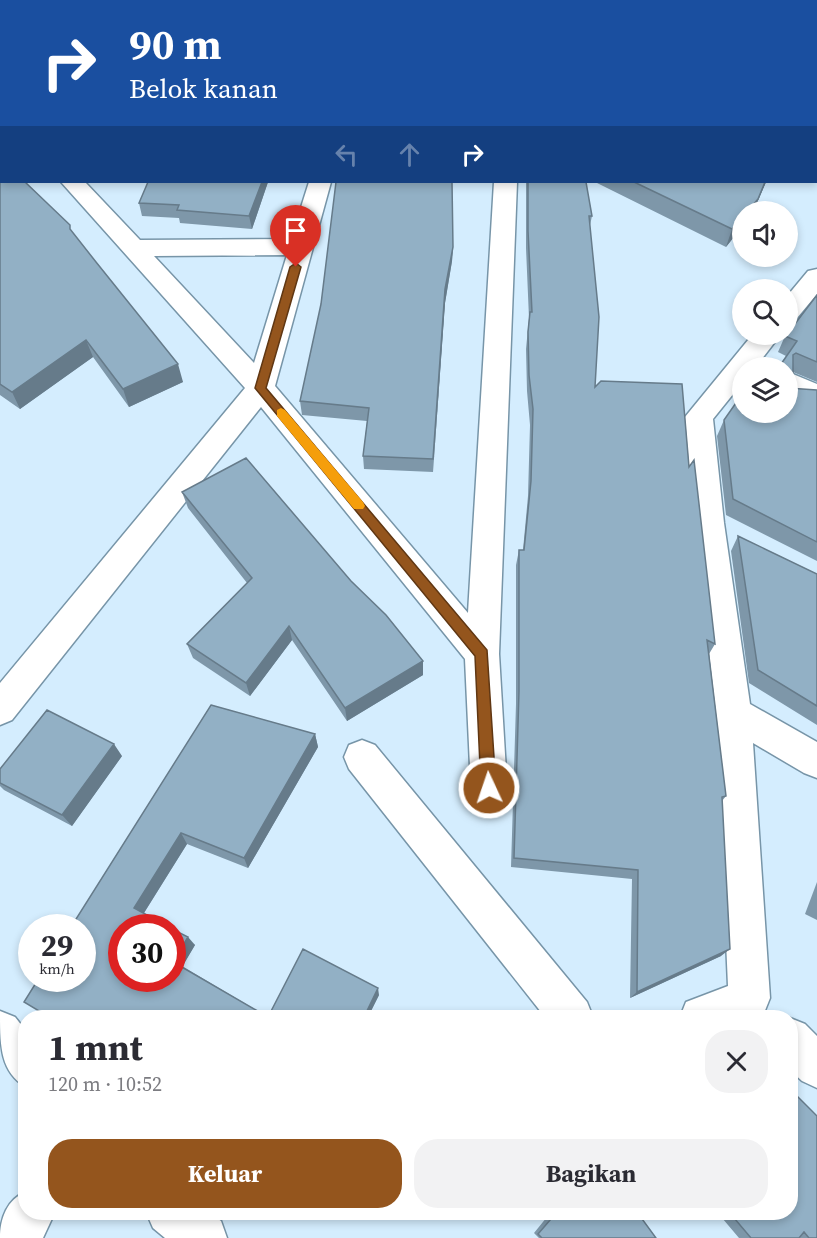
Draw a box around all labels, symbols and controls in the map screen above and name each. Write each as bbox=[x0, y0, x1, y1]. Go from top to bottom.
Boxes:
text: 90 m bbox=[129, 15, 222, 73]
icon: right bbox=[30, 24, 108, 102]
text: Belok kanan bbox=[129, 70, 278, 107]
icon: left bbox=[330, 138, 363, 171]
icon: ahead bbox=[393, 138, 426, 171]
icon: right bbox=[456, 138, 489, 171]
map controls bbox=[732, 201, 798, 423]
button: sound bbox=[732, 201, 798, 267]
pin bbox=[270, 205, 321, 267]
icon: arrive bbox=[279, 214, 312, 247]
button: search bbox=[732, 279, 798, 345]
button: layers bbox=[732, 357, 798, 423]
position arrow bbox=[457, 756, 521, 820]
speed limit sign: 30 bbox=[108, 914, 186, 992]
text: 29 bbox=[41, 925, 73, 966]
text: km/h bbox=[39, 958, 75, 979]
text: 1 mnt bbox=[48, 1023, 143, 1072]
button: close bbox=[705, 1030, 768, 1093]
text: 120 m · 10:52 bbox=[48, 1070, 162, 1098]
button: Keluar bbox=[48, 1139, 402, 1208]
button: Bagikan bbox=[414, 1139, 768, 1208]

